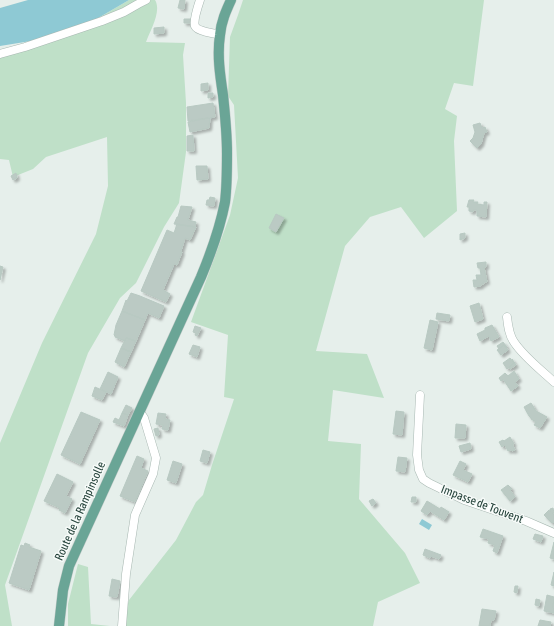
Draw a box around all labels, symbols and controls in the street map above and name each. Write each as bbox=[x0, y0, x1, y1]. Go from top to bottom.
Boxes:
street label: Route de la Rampinsolle bbox=[52, 459, 108, 563]
street label: Impasse de Touvent bbox=[439, 482, 526, 526]

